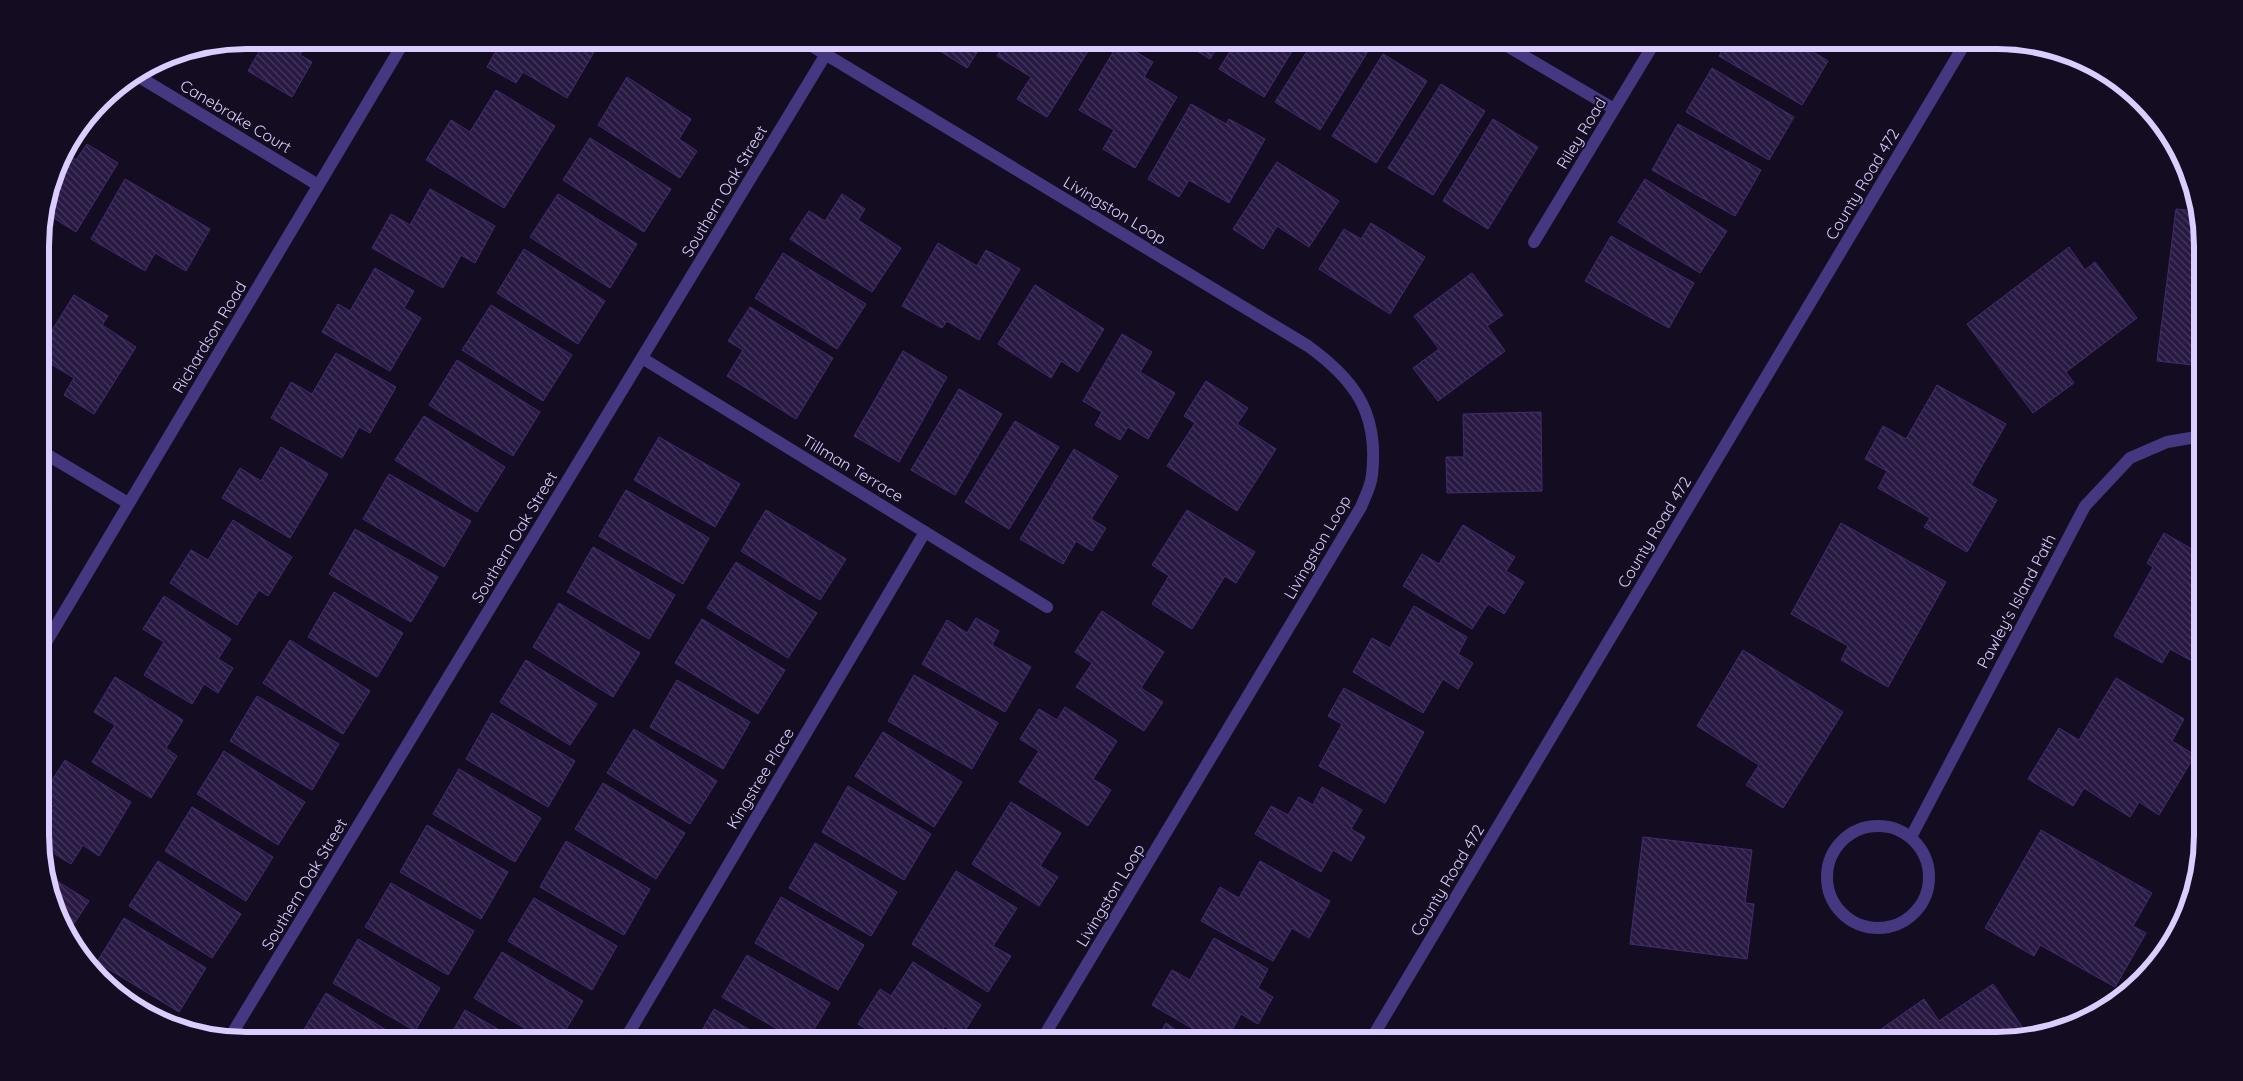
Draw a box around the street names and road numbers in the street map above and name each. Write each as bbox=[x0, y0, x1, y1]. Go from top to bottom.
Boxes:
street label: Canebrake Court bbox=[177, 75, 295, 157]
street label: Riley Road bbox=[1552, 94, 1610, 172]
street label: Southern Oak Street bbox=[677, 122, 771, 260]
street label: County Road 472 bbox=[1821, 125, 1903, 243]
street label: Livingston Loop bbox=[1060, 171, 1170, 249]
street label: Richardson Road bbox=[168, 277, 250, 397]
street label: Tillman Terrace bbox=[799, 430, 907, 506]
street label: Southern Oak Street bbox=[467, 468, 561, 606]
street label: County Road 472 bbox=[1613, 473, 1695, 591]
street label: Livingston Loop bbox=[1279, 492, 1355, 602]
street label: Pawley's Island Path bbox=[1972, 530, 2060, 672]
street label: Kingstree Place bbox=[722, 724, 798, 832]
street label: Southern Oak Street bbox=[257, 815, 351, 953]
street label: County Road 472 bbox=[1406, 821, 1488, 939]
street label: Livingston Loop bbox=[1071, 840, 1149, 950]

